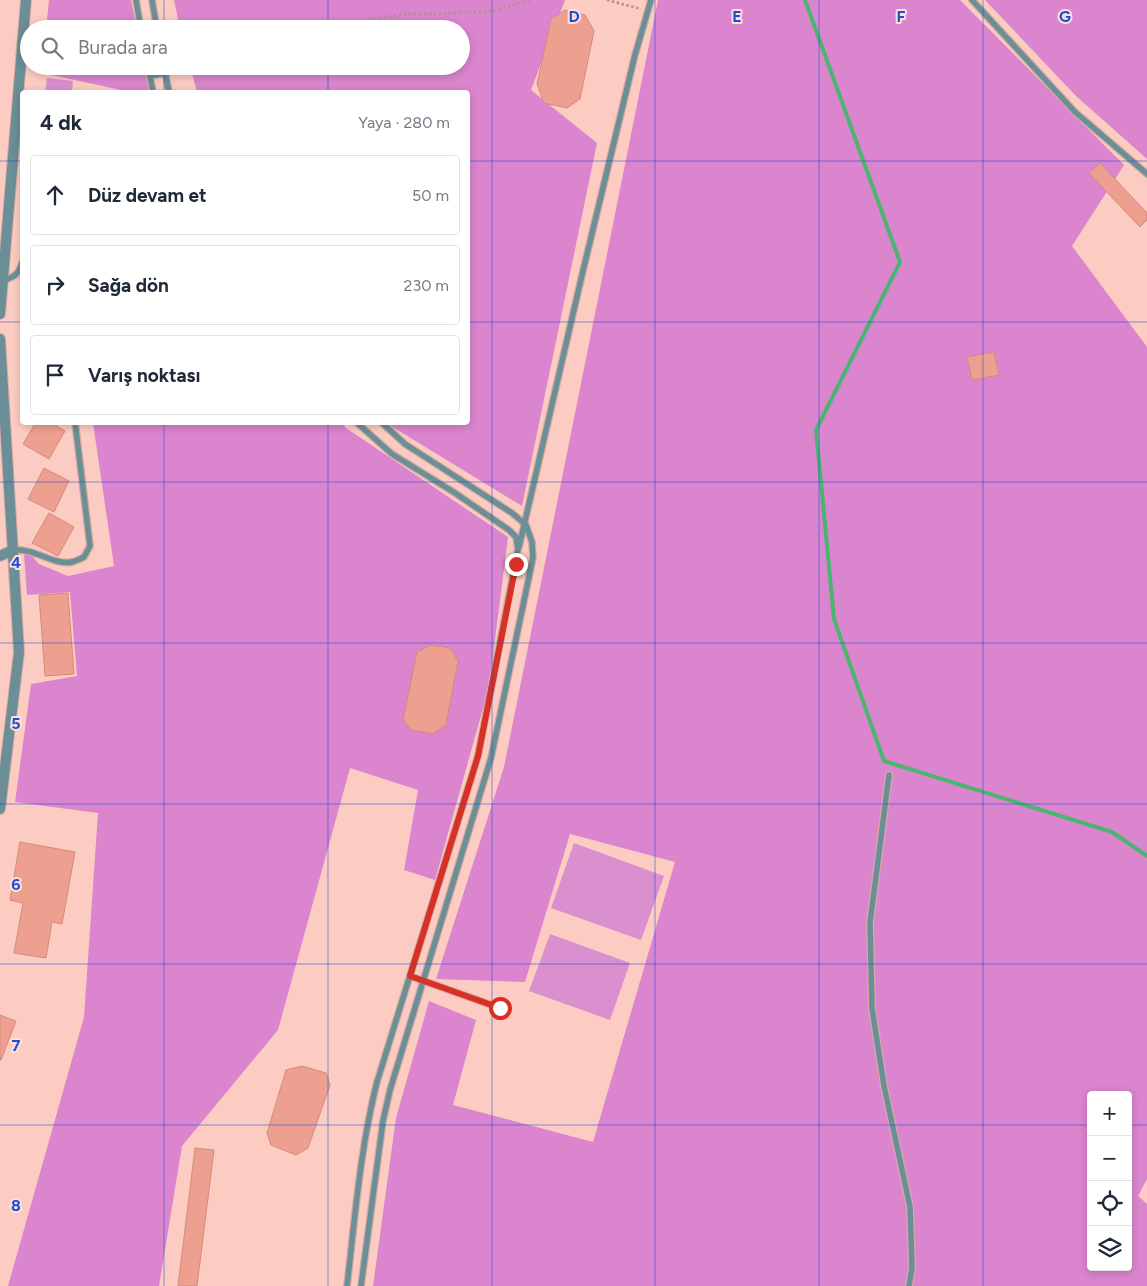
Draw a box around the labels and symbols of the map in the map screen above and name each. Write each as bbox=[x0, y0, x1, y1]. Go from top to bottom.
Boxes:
text: D bbox=[568, 7, 580, 26]
text: E bbox=[732, 7, 742, 26]
text: F bbox=[897, 7, 906, 26]
text: G bbox=[1059, 7, 1071, 26]
text: 4 bbox=[11, 553, 21, 572]
route end bbox=[505, 553, 528, 576]
text: 5 bbox=[11, 714, 21, 733]
text: 6 bbox=[11, 875, 21, 894]
route start bbox=[489, 997, 512, 1020]
text: 7 bbox=[12, 1036, 21, 1055]
text: 8 bbox=[11, 1196, 21, 1215]

